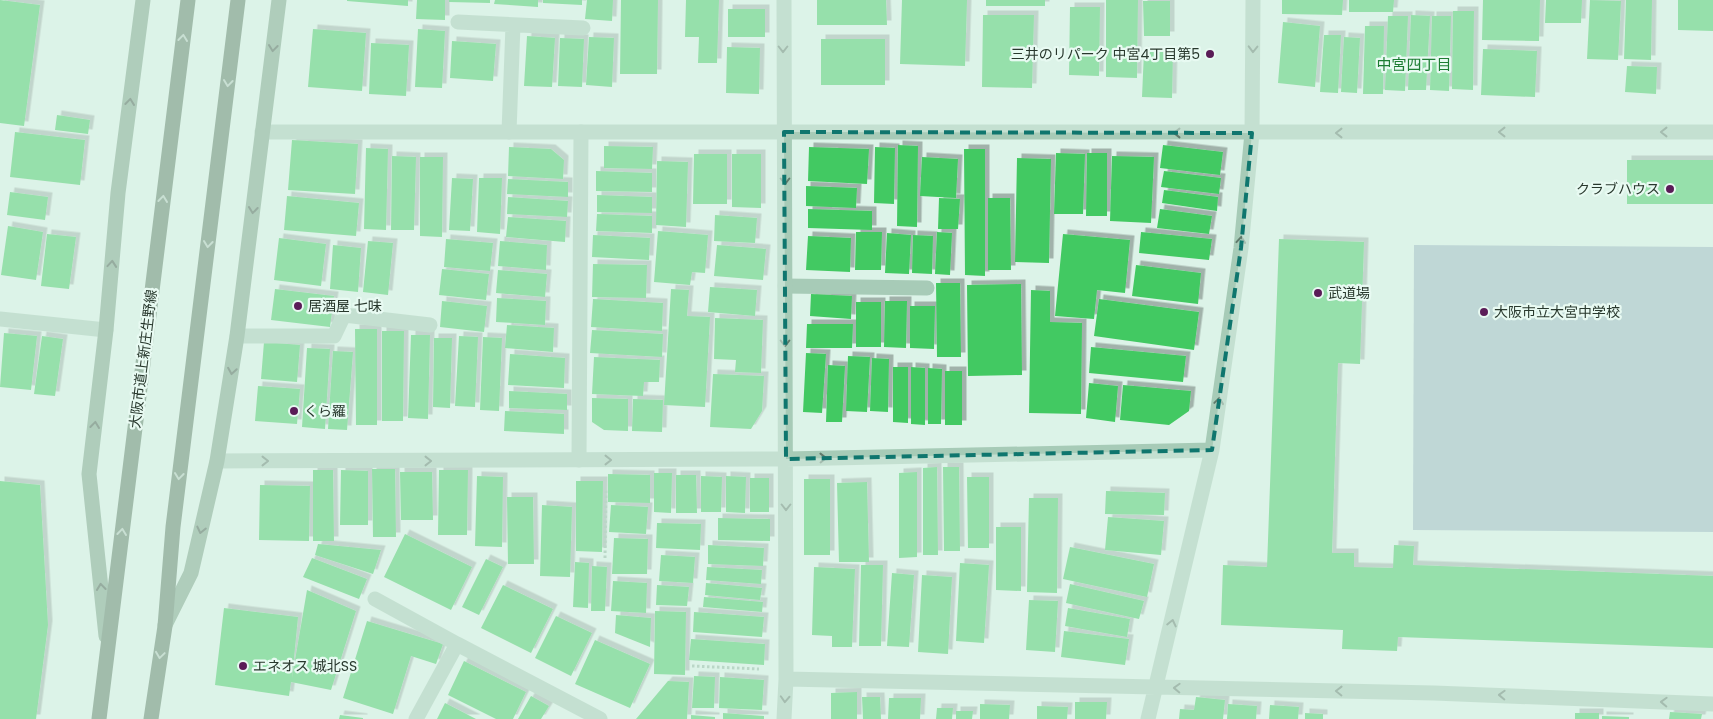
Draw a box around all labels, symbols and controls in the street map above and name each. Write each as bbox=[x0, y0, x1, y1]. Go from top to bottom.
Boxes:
one-way arrow bbox=[178, 34, 188, 42]
place label: 三井のリパーク 中宮4丁目第5 bbox=[1011, 44, 1200, 64]
one-way arrow bbox=[268, 45, 279, 53]
one-way arrow bbox=[778, 45, 789, 53]
one-way arrow bbox=[1247, 45, 1258, 53]
marker: 三井のリパーク 中宮4丁目第5 bbox=[1204, 48, 1216, 60]
district label: 中宮四丁目 bbox=[1376, 54, 1452, 75]
one-way arrow bbox=[223, 79, 234, 87]
one-way arrow bbox=[124, 98, 134, 107]
one-way arrow bbox=[1498, 127, 1506, 137]
one-way arrow bbox=[1660, 127, 1668, 137]
one-way arrow bbox=[1173, 128, 1180, 138]
one-way arrow bbox=[1335, 128, 1343, 138]
one-way arrow bbox=[780, 177, 790, 185]
place label: クラブハウス bbox=[1576, 179, 1660, 199]
marker: クラブハウス bbox=[1664, 183, 1676, 195]
one-way arrow bbox=[157, 195, 168, 203]
one-way arrow bbox=[248, 206, 259, 214]
one-way arrow bbox=[1236, 236, 1247, 244]
one-way arrow bbox=[203, 241, 214, 249]
one-way arrow bbox=[106, 260, 117, 268]
place label: 武道場 bbox=[1328, 283, 1370, 303]
marker: 武道場 bbox=[1312, 287, 1324, 299]
street label: 大阪市道上新庄生野線 bbox=[125, 288, 161, 430]
place label: 居酒屋 七味 bbox=[308, 296, 382, 316]
marker: 居酒屋 七味 bbox=[292, 300, 304, 312]
place label: 大阪市立大宮中学校 bbox=[1494, 302, 1620, 322]
marker: 大阪市立大宮中学校 bbox=[1478, 306, 1490, 318]
one-way arrow bbox=[780, 340, 790, 347]
one-way arrow bbox=[227, 366, 237, 375]
one-way arrow bbox=[1213, 397, 1224, 405]
place label: くら羅 bbox=[304, 401, 346, 421]
marker: くら羅 bbox=[288, 405, 300, 417]
one-way arrow bbox=[89, 421, 100, 429]
one-way arrow bbox=[820, 453, 827, 463]
one-way arrow bbox=[604, 455, 612, 465]
one-way arrow bbox=[262, 456, 270, 466]
one-way arrow bbox=[424, 456, 432, 466]
one-way arrow bbox=[174, 473, 185, 481]
one-way arrow bbox=[781, 504, 791, 512]
one-way arrow bbox=[196, 526, 207, 535]
one-way arrow bbox=[116, 527, 127, 535]
one-way arrow bbox=[96, 583, 107, 591]
one-way arrow bbox=[1166, 618, 1177, 627]
one-way arrow bbox=[156, 651, 166, 660]
place label: エネオス 城北SS bbox=[253, 656, 357, 676]
marker: エネオス 城北SS bbox=[237, 660, 249, 672]
one-way arrow bbox=[1173, 683, 1180, 693]
one-way arrow bbox=[1335, 686, 1343, 696]
one-way arrow bbox=[1498, 690, 1506, 701]
one-way arrow bbox=[780, 695, 791, 703]
one-way arrow bbox=[1660, 697, 1668, 707]

